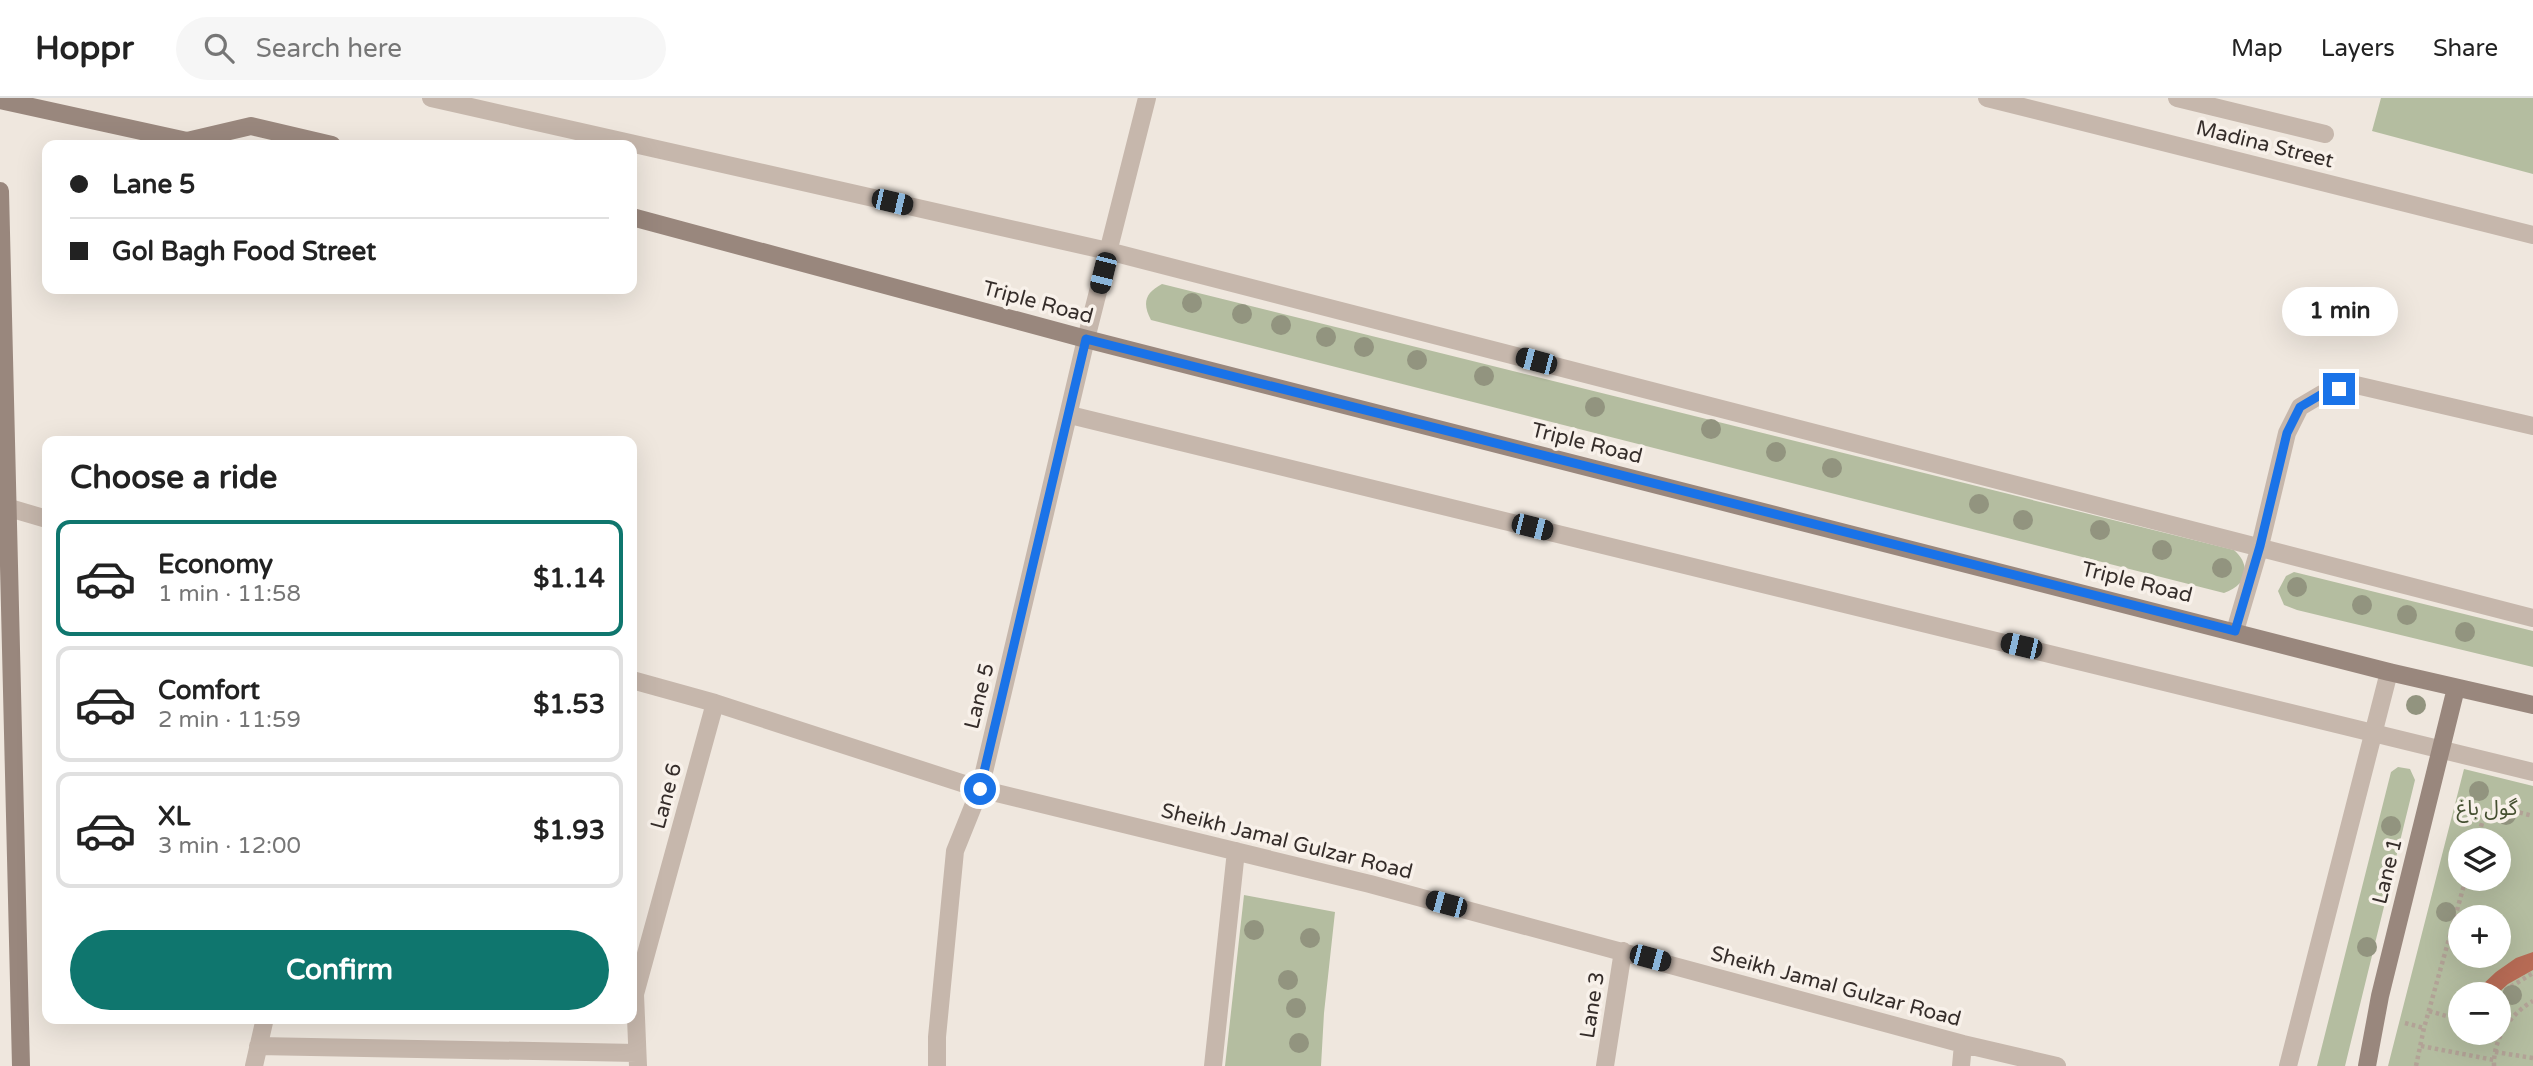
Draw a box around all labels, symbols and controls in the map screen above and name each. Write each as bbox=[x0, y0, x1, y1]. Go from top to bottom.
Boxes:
search box bbox=[176, 17, 666, 80]
text: Hoppr bbox=[35, 29, 134, 68]
icon: search bbox=[200, 29, 238, 67]
text: Search here bbox=[256, 33, 402, 64]
text: Map bbox=[2231, 34, 2283, 63]
text: Layers bbox=[2321, 34, 2395, 63]
text: Share bbox=[2433, 34, 2498, 63]
street label: Madina Street bbox=[2194, 115, 2336, 174]
text: Lane 5 bbox=[112, 169, 195, 200]
car bbox=[870, 187, 915, 217]
text: Gol Bagh Food Street bbox=[112, 236, 376, 267]
car bbox=[1088, 250, 1119, 296]
street label: Triple Road bbox=[980, 276, 1096, 329]
callout: 1 min bbox=[2281, 288, 2397, 336]
text: 1 min bbox=[2309, 297, 2371, 325]
car bbox=[1513, 345, 1560, 377]
route end bbox=[2323, 373, 2355, 405]
street label: Triple Road bbox=[1529, 418, 1645, 469]
text: Choose a ride bbox=[70, 459, 277, 497]
car bbox=[1510, 512, 1555, 542]
icon: car bbox=[74, 547, 137, 610]
text: Economy bbox=[158, 549, 273, 580]
street label: Triple Road bbox=[2079, 557, 2195, 608]
text: $1.14 bbox=[533, 563, 605, 594]
text: 1 min · 11:58 bbox=[158, 580, 301, 608]
car bbox=[1999, 631, 2044, 661]
street label: Lane 5 bbox=[959, 660, 1000, 732]
icon: car bbox=[74, 673, 137, 736]
text: Comfort bbox=[158, 675, 260, 706]
text: $1.53 bbox=[533, 689, 605, 720]
text: 2 min · 11:59 bbox=[158, 706, 301, 734]
street label: Lane 6 bbox=[646, 760, 687, 832]
route start bbox=[964, 773, 996, 805]
park label: گول باغ bbox=[2456, 796, 2518, 823]
street label: Sheikh Jamal Gulzar Road bbox=[1159, 798, 1415, 885]
icon: car bbox=[74, 799, 137, 862]
text: XL bbox=[158, 801, 190, 832]
text: $1.93 bbox=[533, 815, 605, 846]
map controls bbox=[2448, 828, 2511, 1045]
button: layers bbox=[2448, 828, 2511, 891]
text: 3 min · 12:00 bbox=[158, 832, 301, 860]
street label: Lane 1 bbox=[2367, 835, 2408, 907]
car bbox=[1423, 888, 1470, 920]
button: + bbox=[2448, 905, 2511, 968]
button: Confirm bbox=[70, 930, 609, 1010]
street label: Sheikh Jamal Gulzar Road bbox=[1708, 941, 1964, 1032]
car bbox=[1627, 942, 1674, 974]
street label: Lane 3 bbox=[1575, 970, 1610, 1040]
button: − bbox=[2448, 982, 2511, 1045]

